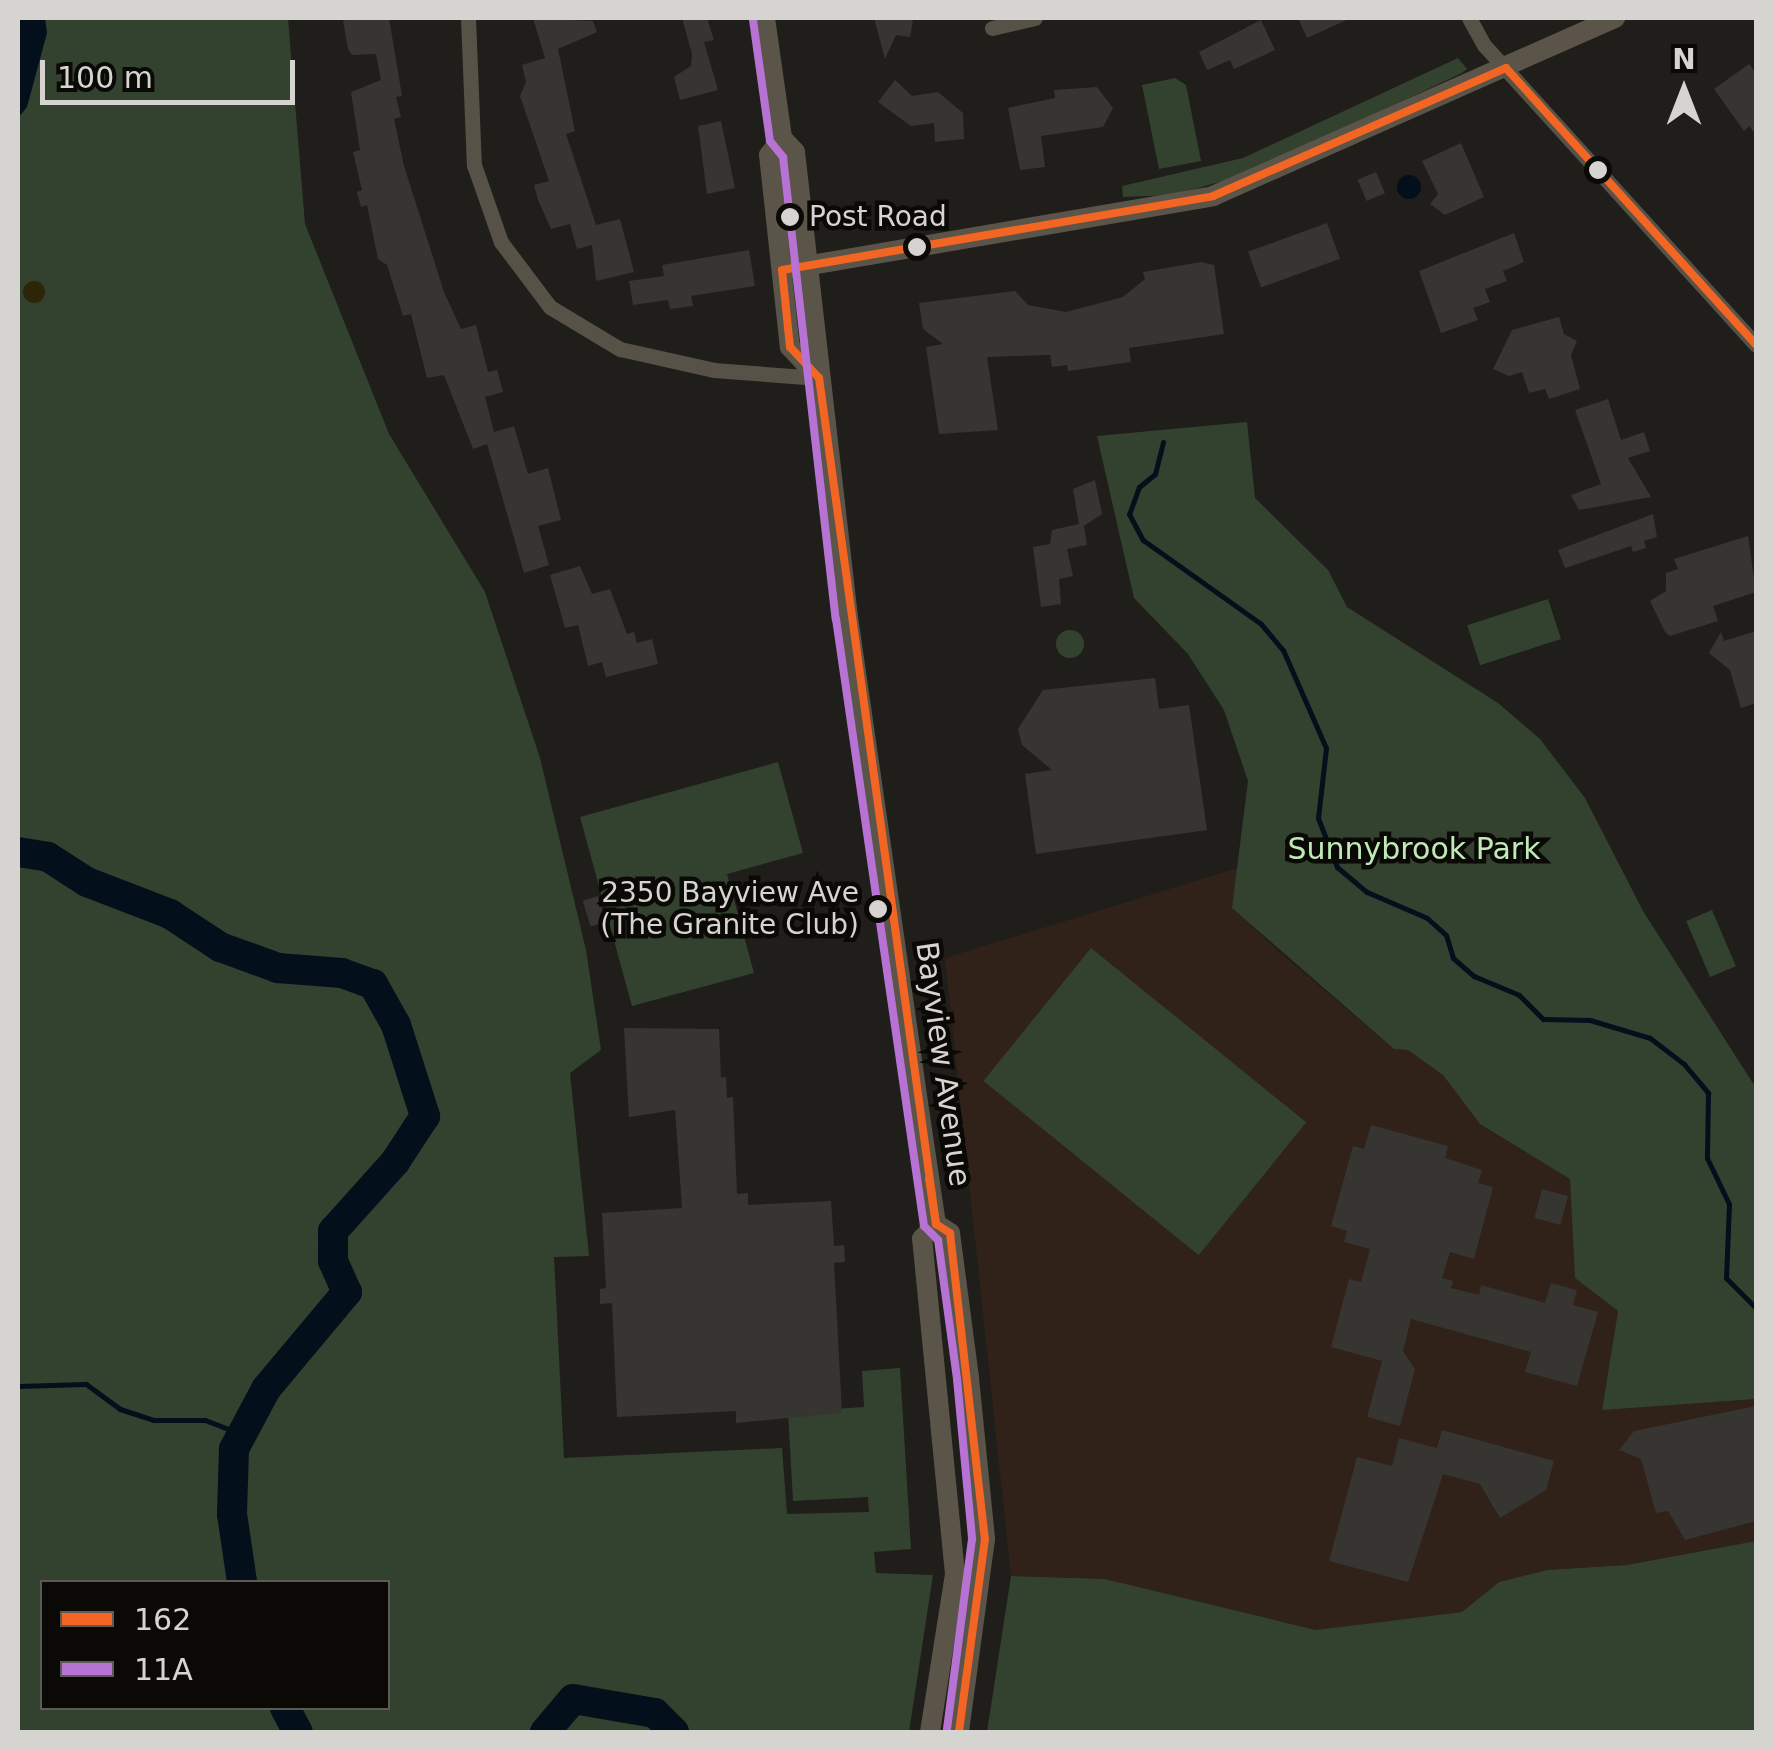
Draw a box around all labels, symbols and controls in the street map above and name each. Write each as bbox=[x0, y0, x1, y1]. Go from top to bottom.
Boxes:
scale bar bbox=[45, 40, 300, 102]
north arrow bbox=[1634, 40, 1734, 140]
text: N bbox=[1672, 43, 1696, 76]
text: 100 m bbox=[57, 60, 153, 95]
unlabelled marker bbox=[1588, 160, 1608, 180]
place label: Post Road bbox=[809, 200, 947, 234]
marker: Post Road bbox=[780, 207, 800, 227]
unlabelled marker bbox=[907, 237, 927, 257]
park label: Sunnybrook Park bbox=[1287, 831, 1541, 867]
place label: 2350 Bayview Ave (The Granite Club) bbox=[600, 876, 859, 942]
marker: 2350 Bayview Ave (The Granite Club) bbox=[868, 899, 888, 919]
street label: Bayview Avenue bbox=[908, 939, 978, 1189]
legend bbox=[40, 1580, 390, 1710]
text: 162 bbox=[134, 1602, 191, 1637]
text: 11A bbox=[134, 1652, 193, 1687]

